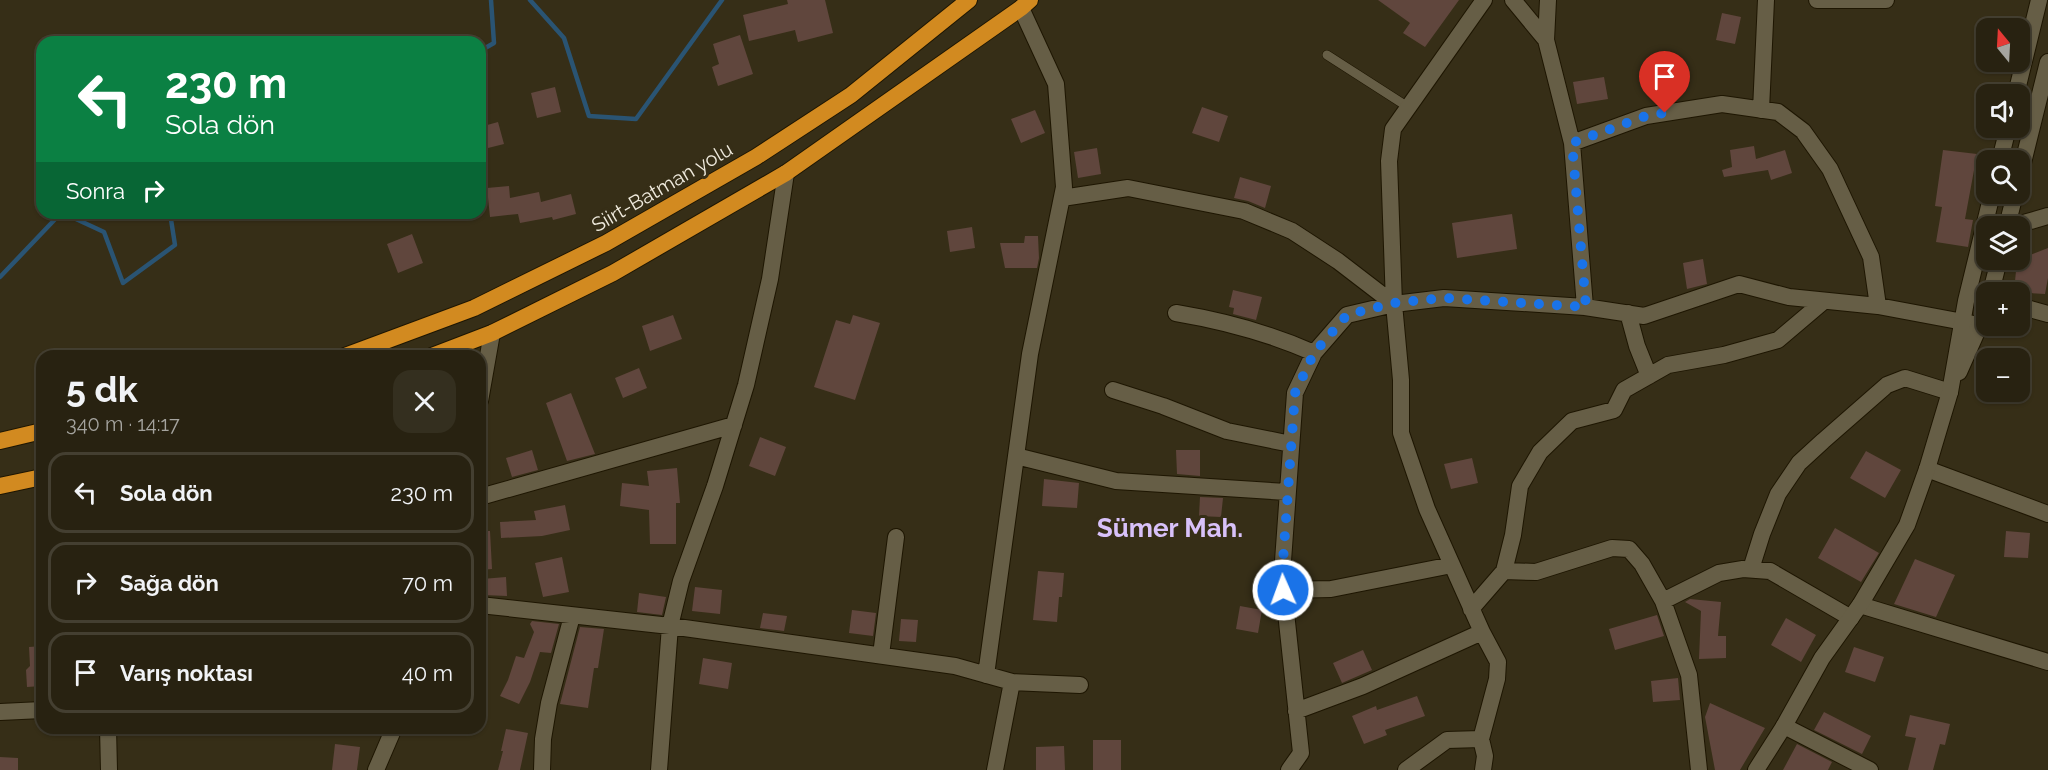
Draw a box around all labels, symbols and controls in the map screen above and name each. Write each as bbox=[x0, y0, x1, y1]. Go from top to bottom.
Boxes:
north arrow bbox=[1976, 18, 2030, 72]
map controls bbox=[1976, 18, 2030, 402]
pin bbox=[1639, 51, 1690, 113]
text: 230 m bbox=[165, 59, 287, 108]
icon: left bbox=[66, 60, 144, 138]
icon: arrive bbox=[1648, 60, 1681, 93]
button: sound bbox=[1976, 84, 2030, 138]
text: Sola dön bbox=[165, 109, 275, 140]
street label: Siirt-Batman yolu bbox=[587, 137, 737, 237]
button: search bbox=[1976, 150, 2030, 204]
icon: right bbox=[137, 174, 170, 207]
text: Sonra bbox=[66, 178, 125, 204]
button: layers bbox=[1976, 216, 2030, 270]
button: + bbox=[1976, 282, 2030, 336]
button: − bbox=[1976, 348, 2030, 402]
text: 5 dk bbox=[66, 368, 138, 410]
button: close bbox=[393, 370, 456, 433]
text: 340 m · 14:17 bbox=[66, 412, 180, 436]
icon: left bbox=[69, 476, 102, 509]
text: Sola dön bbox=[120, 480, 213, 506]
text: 230 m bbox=[390, 480, 453, 506]
district label: Sümer Mah. bbox=[1097, 513, 1243, 543]
position arrow bbox=[1251, 558, 1315, 622]
icon: right bbox=[69, 566, 102, 599]
text: Sağa dön bbox=[120, 570, 219, 596]
text: 70 m bbox=[402, 570, 453, 596]
icon: arrive bbox=[69, 656, 102, 689]
text: Varış noktası bbox=[120, 660, 253, 686]
text: 40 m bbox=[402, 660, 453, 686]

